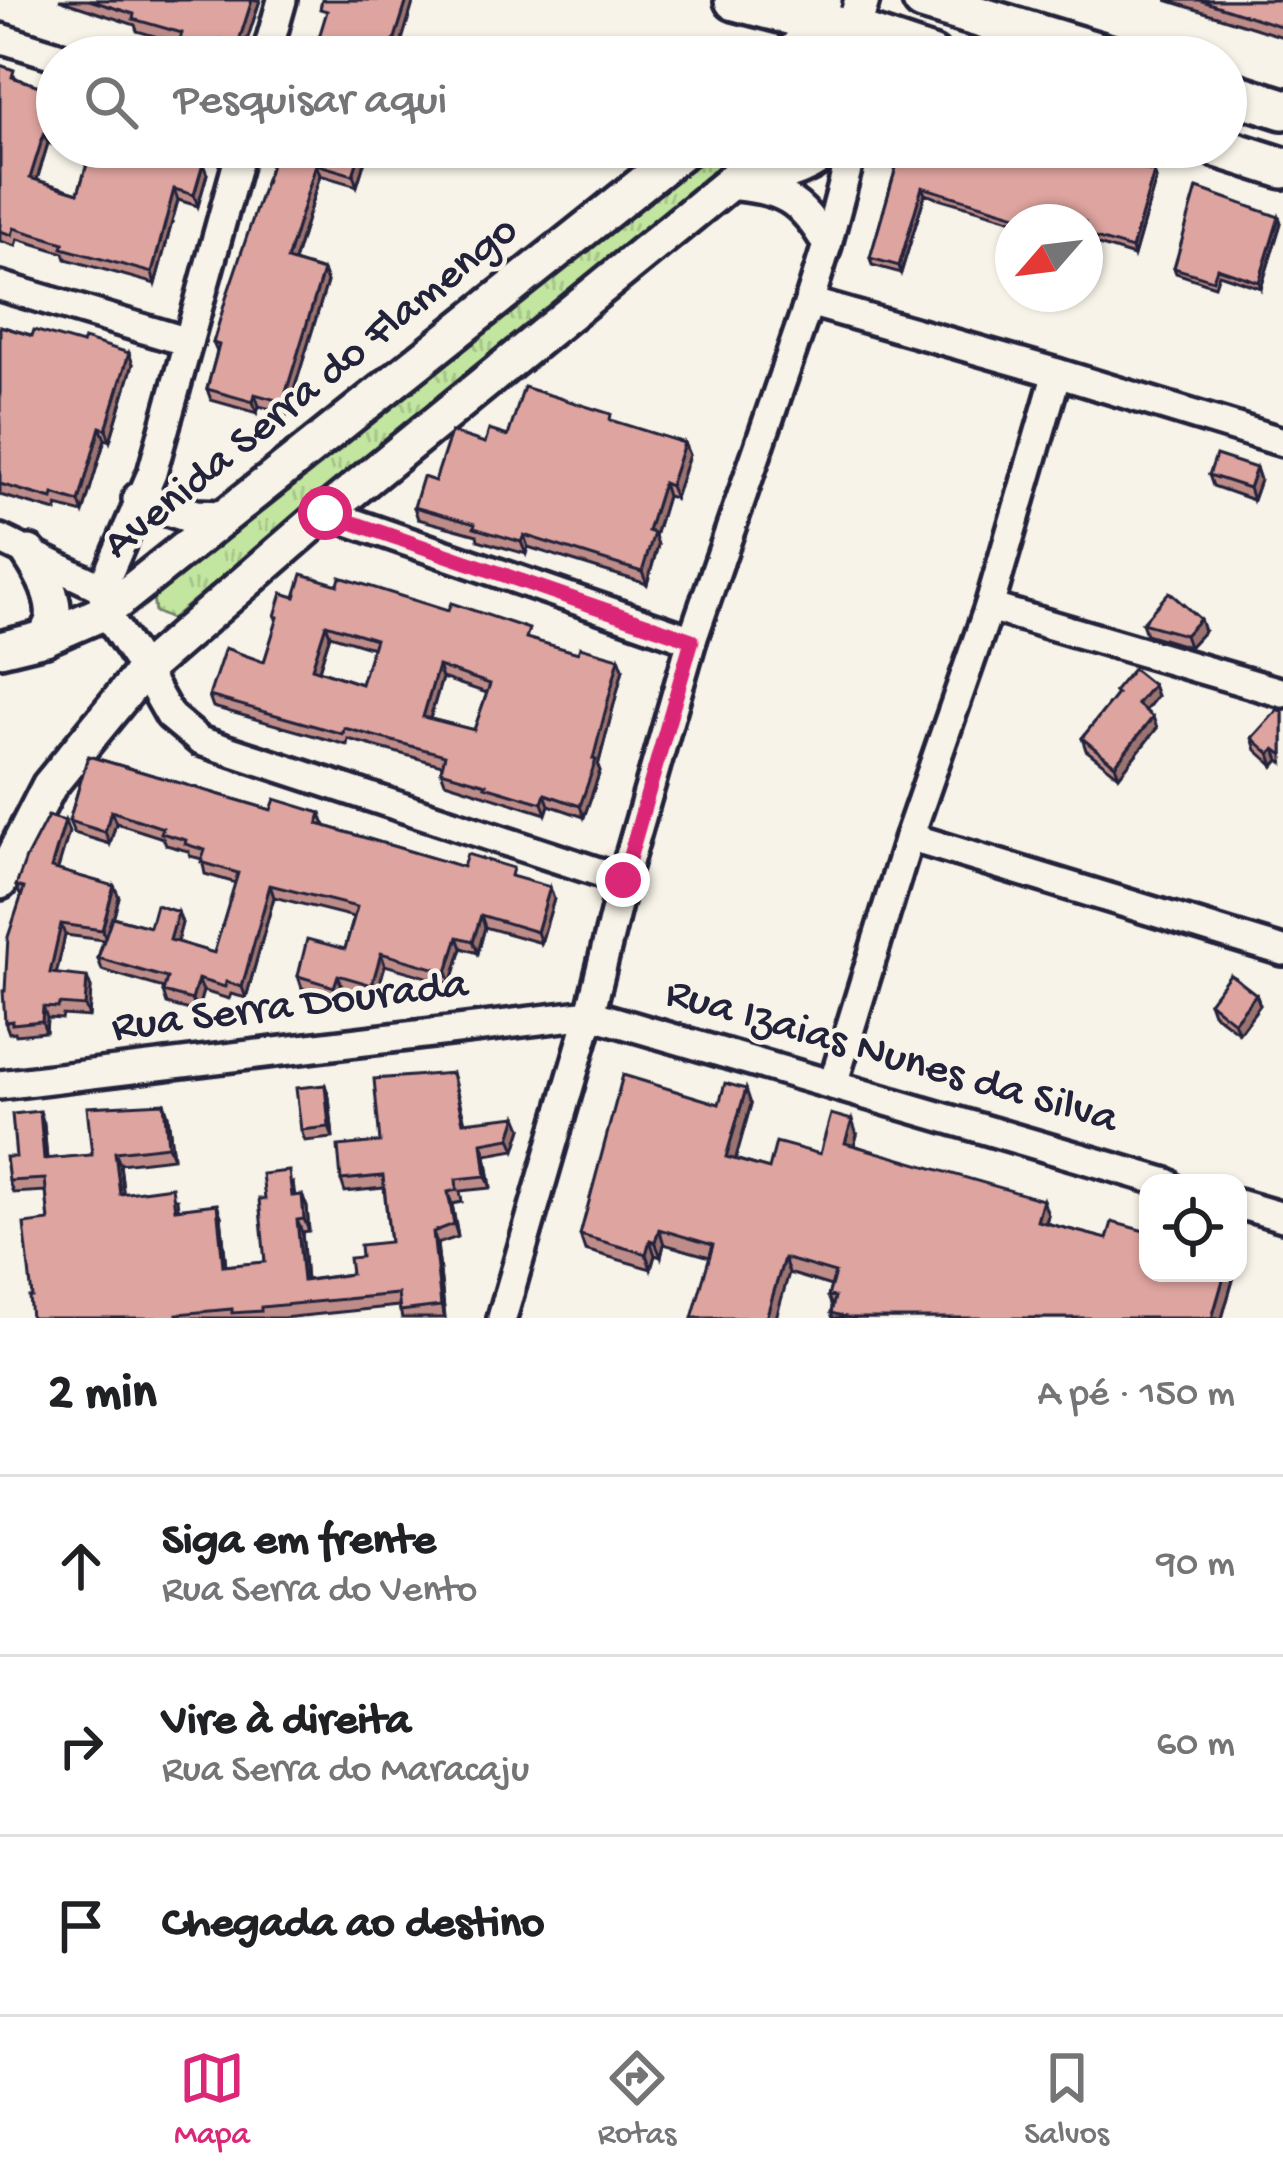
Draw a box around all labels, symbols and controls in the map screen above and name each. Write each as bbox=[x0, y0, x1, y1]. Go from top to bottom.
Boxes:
search box bbox=[36, 36, 1247, 168]
icon: search bbox=[78, 69, 144, 135]
text: Pesquisar aqui bbox=[174, 76, 447, 129]
north arrow bbox=[995, 204, 1103, 312]
street label: Avenida Serra do Flamengo bbox=[94, 205, 530, 573]
route start bbox=[298, 486, 352, 540]
route end bbox=[596, 853, 650, 907]
street label: Rua Serra Dourada bbox=[109, 960, 473, 1056]
street label: Rua Izaias Nunes da Silva bbox=[659, 968, 1125, 1148]
map controls bbox=[1139, 1174, 1247, 1282]
button: locate bbox=[1139, 1174, 1247, 1282]
text: 2 min bbox=[48, 1366, 157, 1426]
text: A pé · 150 m bbox=[1037, 1373, 1235, 1419]
text: Siga em frente bbox=[162, 1516, 436, 1569]
icon: ahead bbox=[48, 1533, 114, 1599]
text: 90 m bbox=[1156, 1543, 1235, 1589]
text: Rua Serra do Vento bbox=[162, 1569, 477, 1615]
text: Vire à direita bbox=[162, 1696, 411, 1749]
icon: right bbox=[48, 1713, 114, 1779]
text: 60 m bbox=[1156, 1723, 1235, 1769]
text: Rua Serra do Maracaju bbox=[162, 1749, 529, 1795]
icon: arrive bbox=[48, 1893, 114, 1959]
text: Chegada ao destino bbox=[162, 1899, 544, 1952]
tab: Mapa bbox=[174, 2045, 250, 2155]
tab: Rotas bbox=[598, 2045, 676, 2155]
tab: Salvos bbox=[1024, 2045, 1109, 2155]

